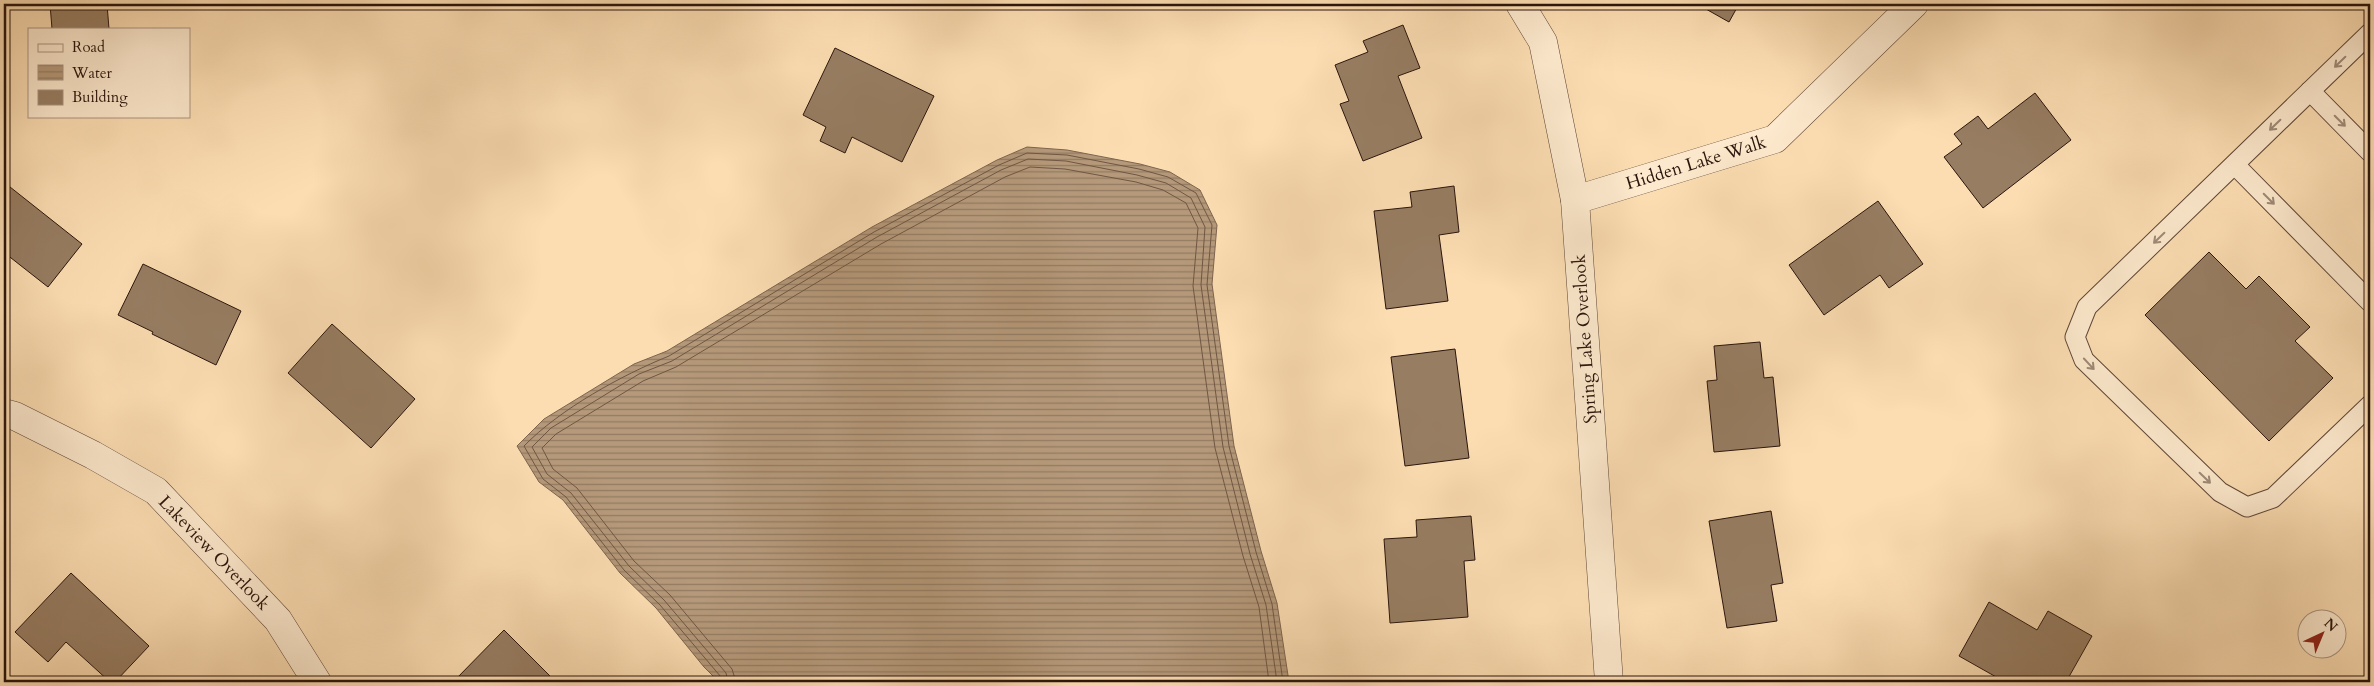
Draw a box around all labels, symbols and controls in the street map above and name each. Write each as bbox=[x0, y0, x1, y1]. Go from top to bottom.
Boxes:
legend bbox=[28, 28, 190, 118]
text: Road bbox=[72, 37, 105, 57]
one-way arrow bbox=[2334, 56, 2346, 68]
text: Water bbox=[71, 63, 113, 83]
text: Building bbox=[72, 87, 128, 107]
one-way arrow bbox=[2334, 115, 2346, 128]
one-way arrow bbox=[2269, 119, 2281, 131]
street label: Hidden Lake Walk bbox=[1623, 130, 1770, 196]
one-way arrow bbox=[2263, 193, 2275, 206]
one-way arrow bbox=[2152, 232, 2165, 244]
street label: Spring Lake Overlook bbox=[1567, 253, 1603, 425]
one-way arrow bbox=[2084, 358, 2095, 371]
one-way arrow bbox=[2199, 472, 2212, 484]
street label: Lakeview Overlook bbox=[153, 490, 276, 616]
north arrow bbox=[2296, 608, 2346, 658]
text: N bbox=[2320, 614, 2342, 636]

